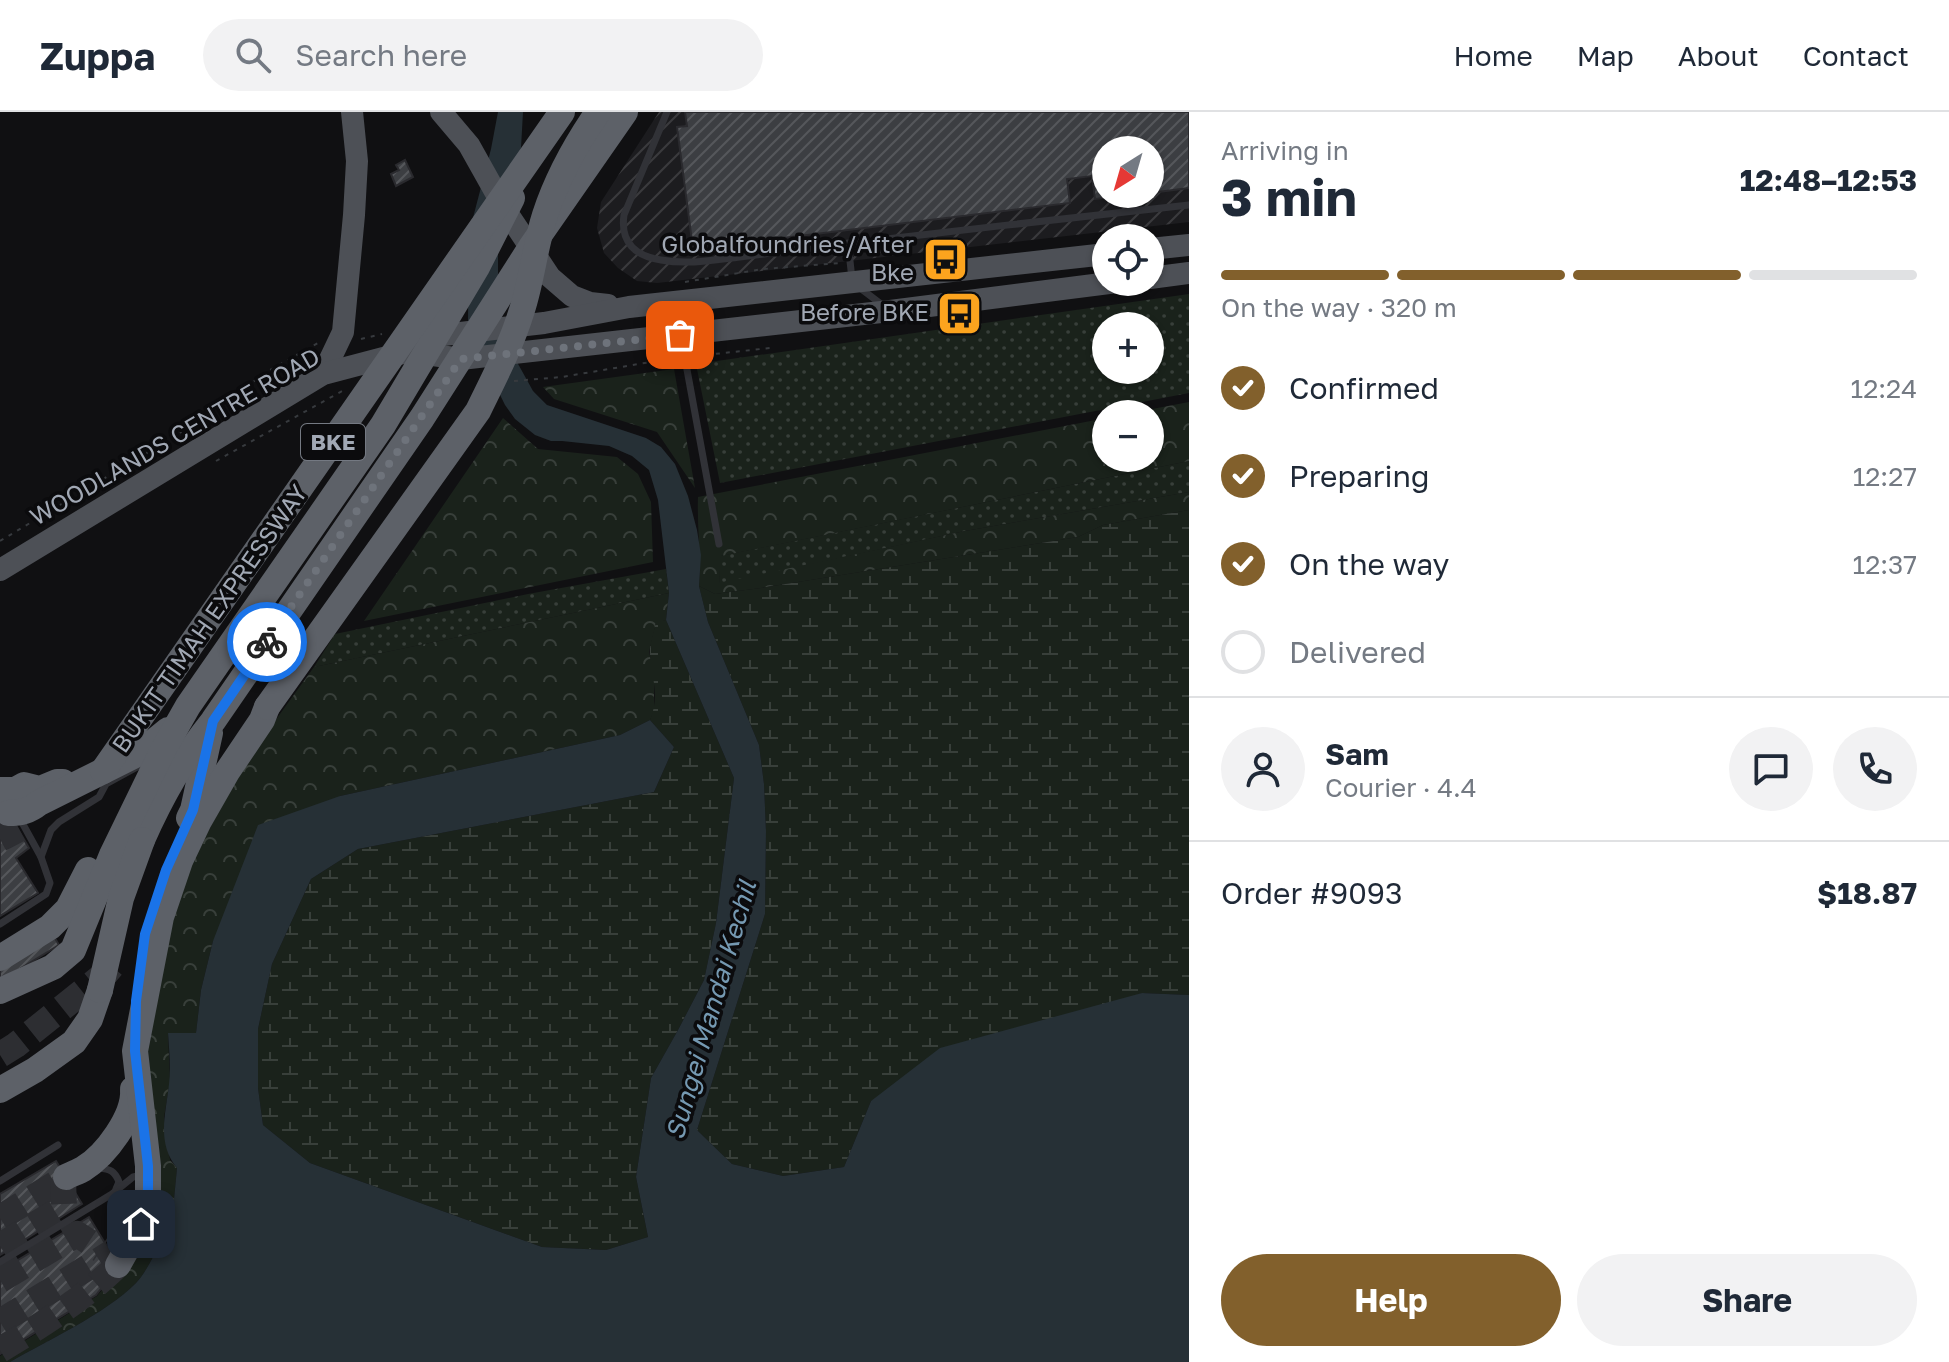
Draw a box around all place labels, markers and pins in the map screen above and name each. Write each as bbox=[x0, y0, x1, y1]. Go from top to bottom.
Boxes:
place label: Globalfoundries/After Bke bbox=[661, 229, 914, 286]
bus stop icon: Globalfoundries/After Bke bbox=[921, 235, 969, 283]
bus stop icon: Before BKE bbox=[936, 289, 984, 337]
place label: Before BKE bbox=[800, 297, 929, 326]
pin bbox=[646, 301, 714, 369]
pin bbox=[107, 1190, 175, 1258]

